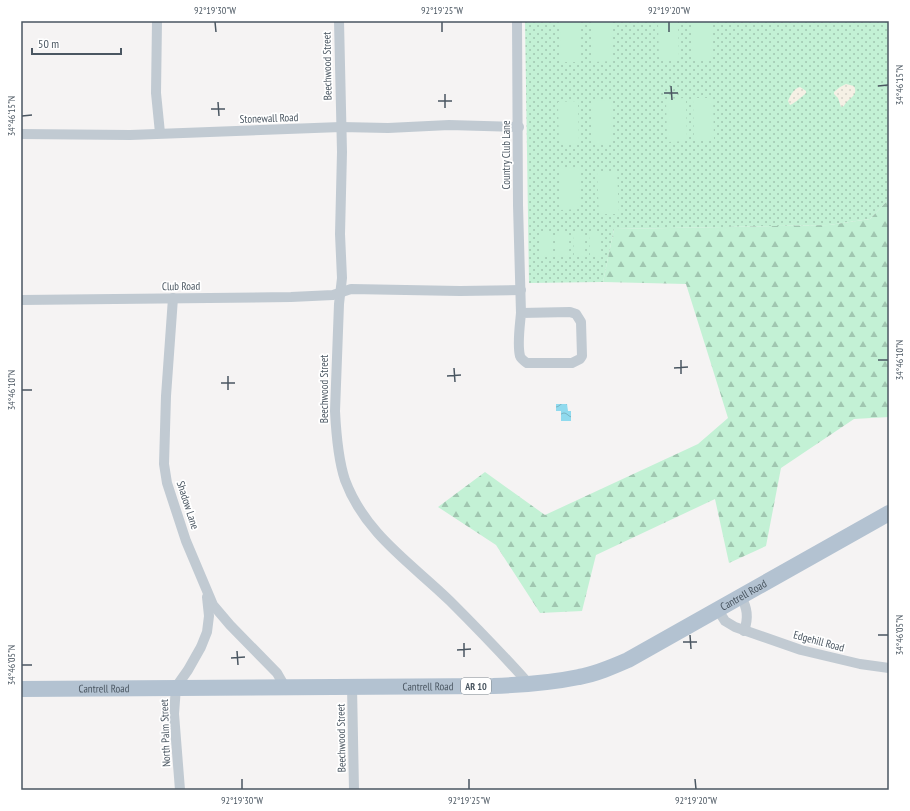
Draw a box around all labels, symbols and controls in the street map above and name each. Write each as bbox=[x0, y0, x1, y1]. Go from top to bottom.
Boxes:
text: 92°19'30"W bbox=[194, 4, 236, 17]
text: 92°19'25"W bbox=[421, 4, 463, 17]
text: 92°19'20"W bbox=[648, 4, 690, 17]
scale bar bbox=[32, 30, 121, 56]
street label: Beechwood Street bbox=[319, 32, 335, 100]
text: 50 m bbox=[38, 36, 59, 51]
text: 34°46'15"N bbox=[893, 65, 906, 105]
text: 34°46'15"N bbox=[5, 96, 18, 136]
street label: Stonewall Road bbox=[239, 110, 299, 126]
street label: Country Club Lane bbox=[499, 120, 513, 189]
street label: Club Road bbox=[162, 279, 200, 293]
text: 34°46'10"N bbox=[893, 340, 906, 380]
street label: Beechwood Street bbox=[317, 355, 331, 423]
text: 34°46'10"N bbox=[5, 370, 18, 410]
street label: Shadow Lane bbox=[174, 479, 203, 531]
street label: Cantrell Road bbox=[718, 576, 769, 614]
text: 34°46'05"N bbox=[893, 615, 906, 655]
street label: Edgehill Road bbox=[792, 627, 846, 655]
text: 34°46'05"N bbox=[5, 645, 18, 685]
road number: AR 10 bbox=[461, 678, 491, 694]
street label: Cantrell Road bbox=[402, 679, 454, 694]
street label: Cantrell Road bbox=[78, 681, 130, 696]
street label: North Palm Street bbox=[157, 699, 173, 767]
street label: Beechwood Street bbox=[333, 704, 349, 772]
text: 92°19'30"W bbox=[221, 794, 263, 807]
text: 92°19'25"W bbox=[448, 794, 490, 807]
text: 92°19'20"W bbox=[675, 794, 717, 807]

